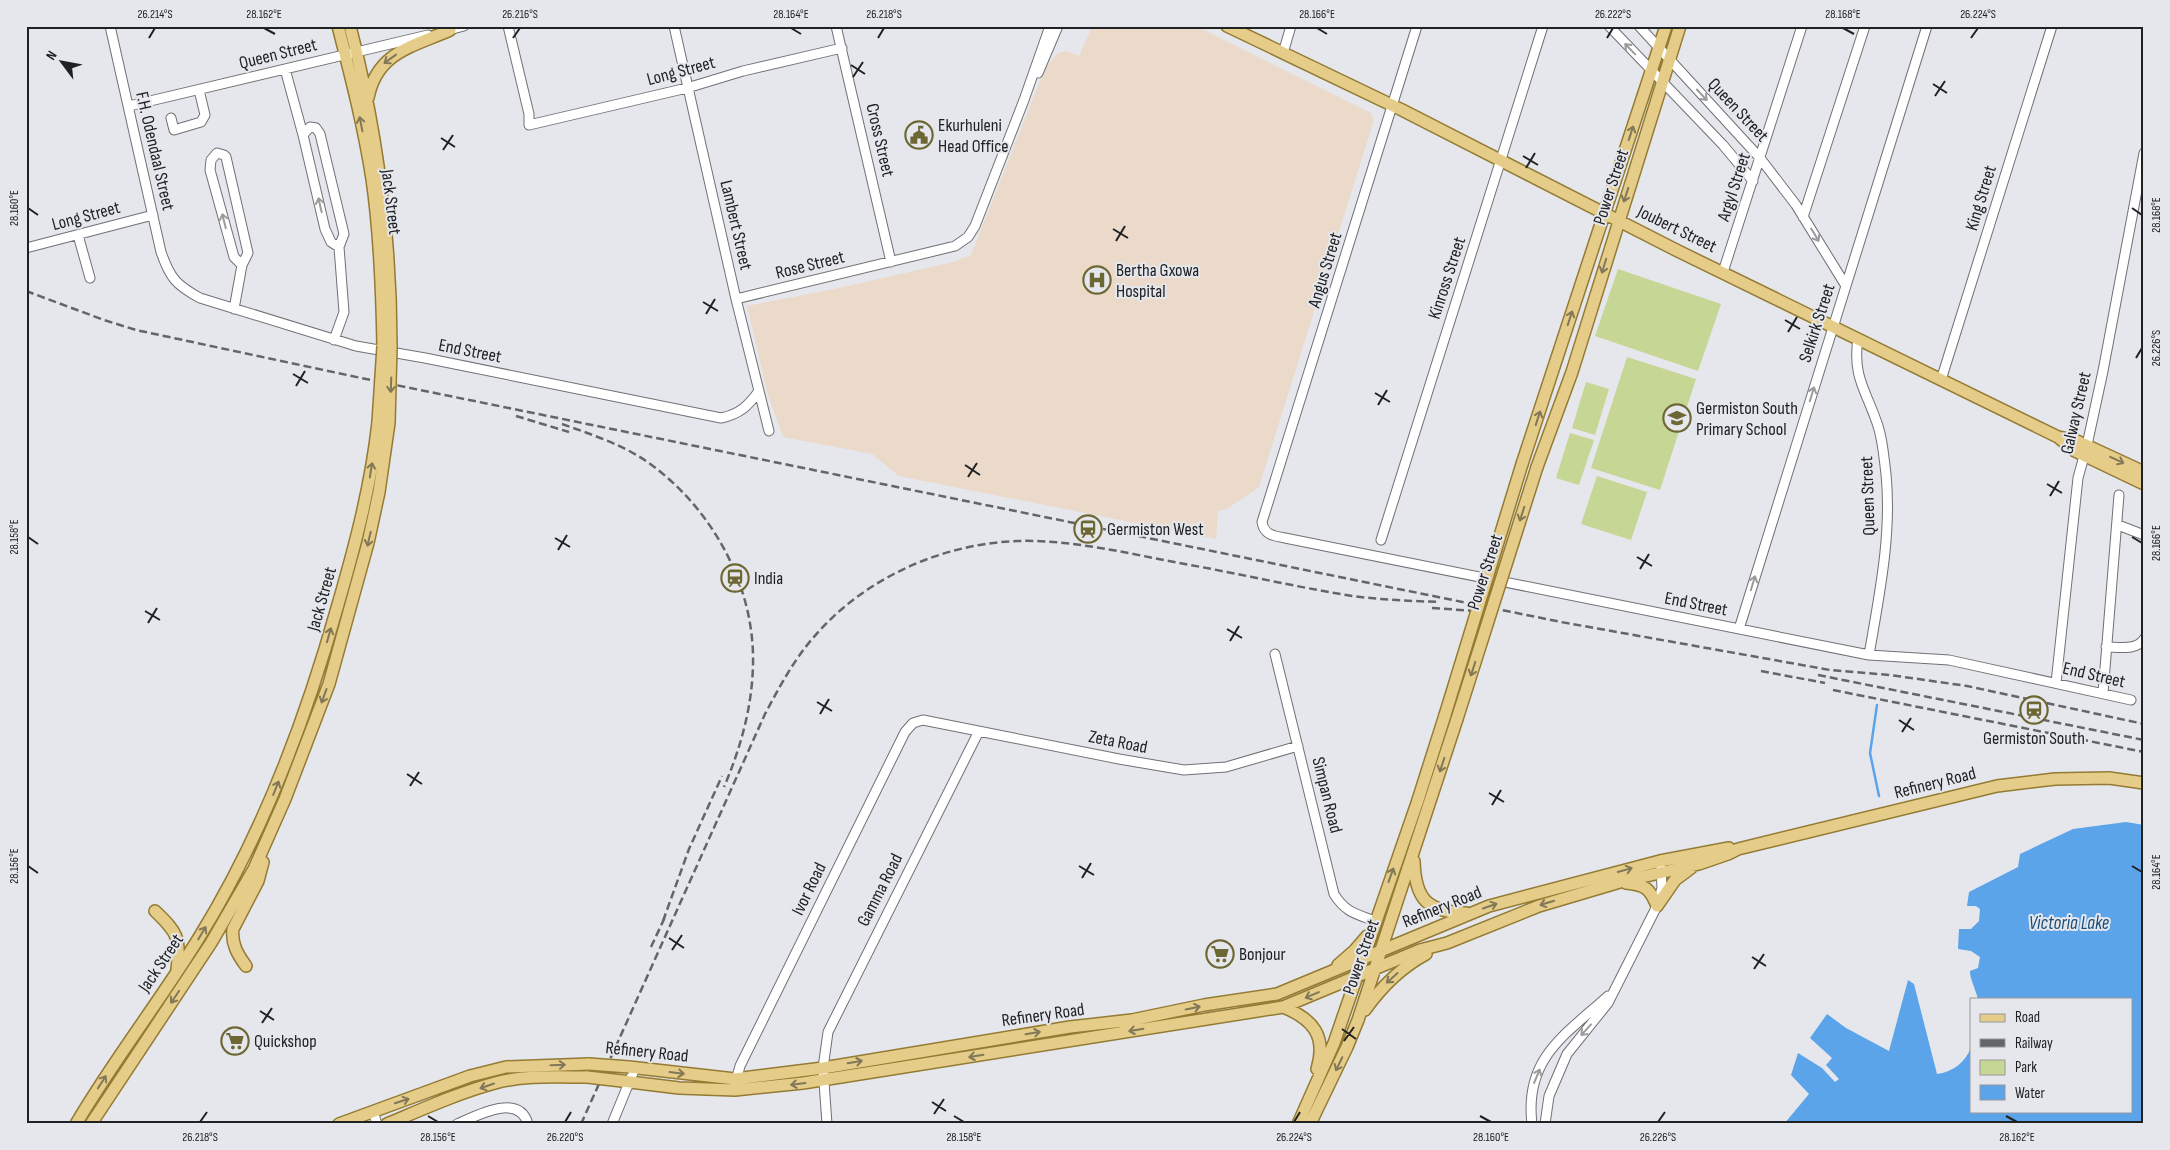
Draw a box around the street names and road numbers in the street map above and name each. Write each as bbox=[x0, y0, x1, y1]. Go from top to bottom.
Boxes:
street label: Queen Street bbox=[237, 34, 320, 74]
street label: Long Street bbox=[645, 52, 718, 90]
street label: Queen Street bbox=[1703, 74, 1773, 147]
street label: F.H. Odendaal Street bbox=[131, 90, 179, 213]
street label: Cross Street bbox=[861, 101, 899, 179]
street label: Power Street bbox=[1589, 146, 1633, 227]
street label: Argyl Street bbox=[1713, 150, 1755, 225]
street label: King Street bbox=[1961, 162, 2001, 233]
street label: Jack Street bbox=[376, 167, 405, 236]
street label: Lambert Street bbox=[715, 178, 757, 272]
street label: Long Street bbox=[50, 197, 123, 235]
street label: Joubert Street bbox=[1633, 200, 1720, 257]
street label: Angus Street bbox=[1303, 229, 1347, 311]
street label: Kinross Street bbox=[1424, 234, 1470, 322]
street label: Rose Street bbox=[773, 246, 847, 284]
street label: Selkirk Street bbox=[1794, 281, 1840, 365]
street label: End Street bbox=[437, 335, 504, 367]
street label: Galway Street bbox=[2056, 369, 2096, 456]
street label: Queen Street bbox=[1856, 455, 1880, 536]
street label: Power Street bbox=[1463, 531, 1507, 612]
street label: Jack Street bbox=[303, 564, 341, 634]
street label: End Street bbox=[1663, 588, 1730, 620]
street label: End Street bbox=[2061, 658, 2128, 692]
street label: Zeta Road bbox=[1087, 726, 1149, 758]
street label: Simpan Road bbox=[1307, 755, 1347, 835]
street label: Refinery Road bbox=[1892, 763, 1978, 803]
street label: Gamma Road bbox=[853, 850, 907, 930]
street label: Ivor Road bbox=[787, 859, 831, 919]
street label: Refinery Road bbox=[1399, 882, 1485, 932]
street label: Power Street bbox=[1338, 916, 1384, 997]
street label: Jack Street bbox=[133, 930, 188, 997]
street label: Refinery Road bbox=[1000, 999, 1086, 1031]
street label: Refinery Road bbox=[605, 1037, 689, 1067]

